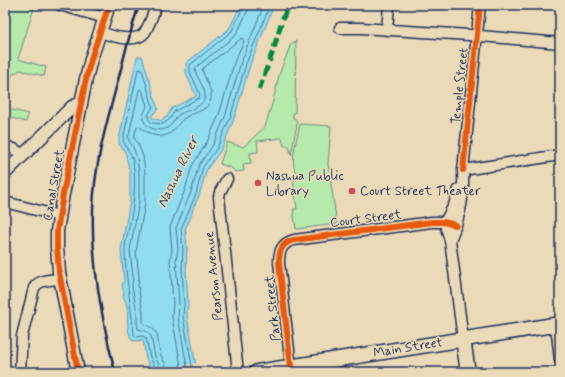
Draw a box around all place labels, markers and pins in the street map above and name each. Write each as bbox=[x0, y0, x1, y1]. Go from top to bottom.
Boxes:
place label: Nashua Public Library bbox=[266, 168, 344, 200]
marker: Nashua Public Library bbox=[253, 178, 263, 188]
place label: Court Street Theater bbox=[360, 183, 481, 200]
marker: Court Street Theater bbox=[347, 186, 357, 196]

